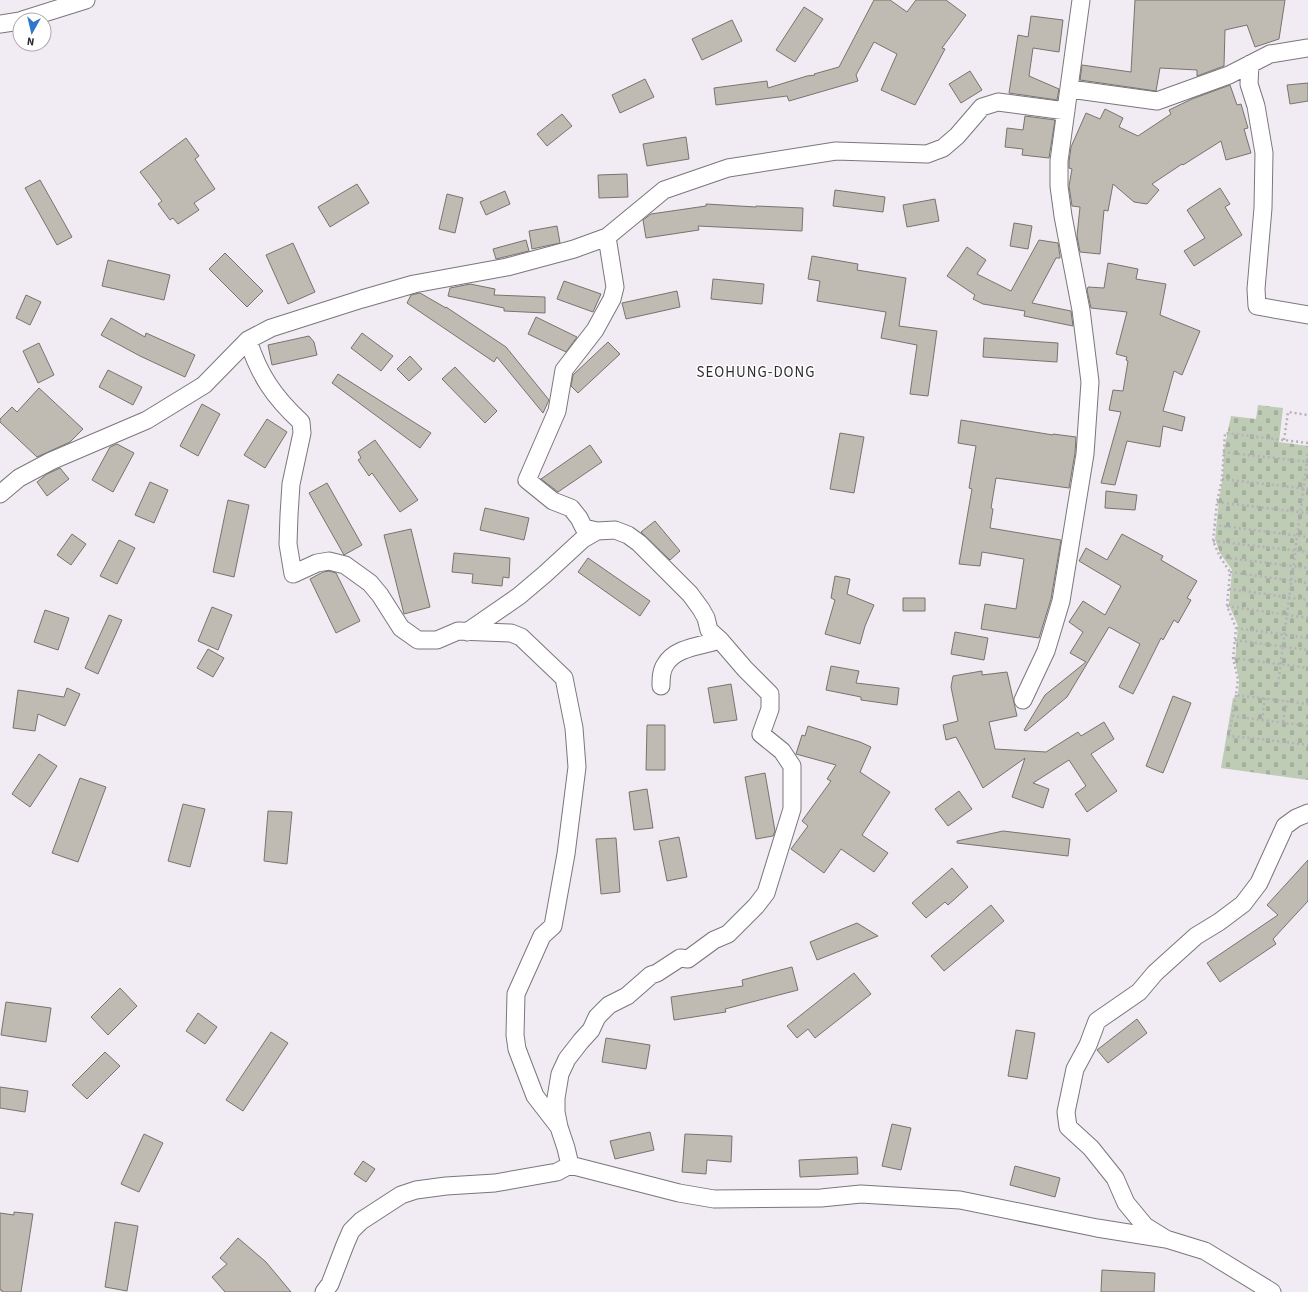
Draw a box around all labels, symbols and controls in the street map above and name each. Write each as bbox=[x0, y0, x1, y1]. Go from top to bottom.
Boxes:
north arrow bbox=[12, 12, 52, 52]
text: N bbox=[26, 33, 35, 49]
district label: SEOHUNG-DONG bbox=[696, 362, 816, 383]

